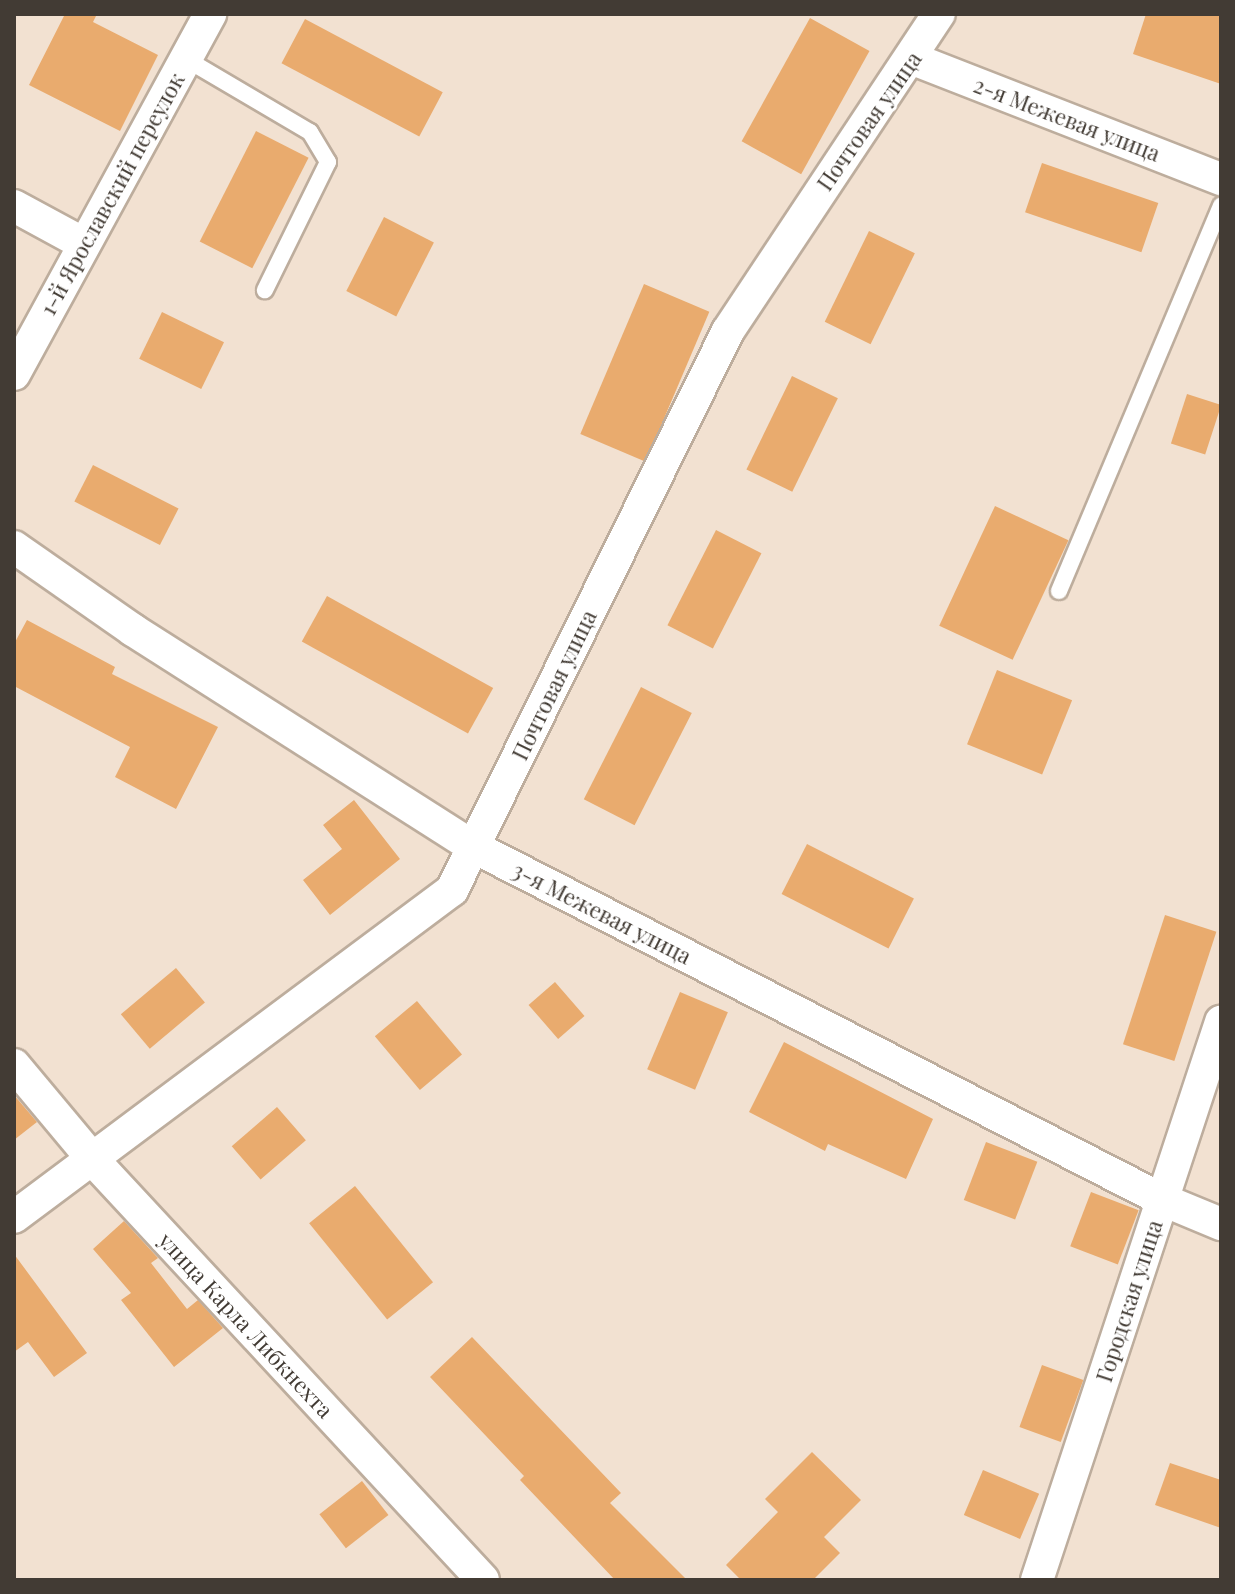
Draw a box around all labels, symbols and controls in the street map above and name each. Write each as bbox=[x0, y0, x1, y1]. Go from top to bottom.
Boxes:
street label: Почтовая улица bbox=[811, 46, 927, 196]
street label: 1-й Ярославский переулок bbox=[34, 68, 190, 320]
street label: 2-я Межевая улица bbox=[970, 71, 1164, 167]
street label: Почтовая улица bbox=[506, 606, 602, 764]
street label: 3-я Межевая улица bbox=[508, 857, 696, 969]
street label: Городская улица bbox=[1090, 1217, 1168, 1385]
street label: улица Карла Либкнехта bbox=[153, 1227, 339, 1423]

